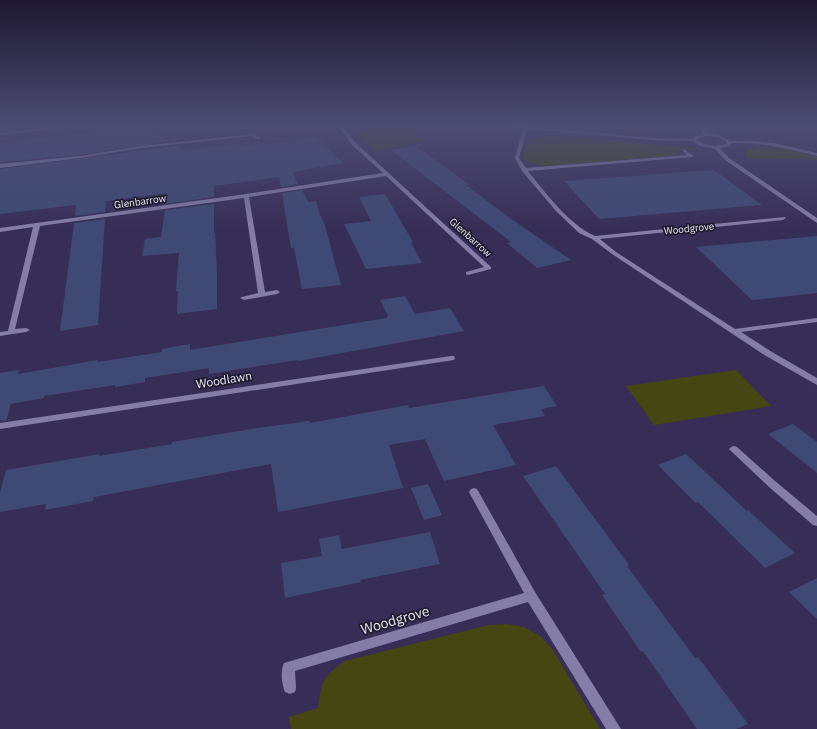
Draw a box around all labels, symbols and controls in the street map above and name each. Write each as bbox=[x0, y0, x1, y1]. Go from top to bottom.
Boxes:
street label: Glenbarrow bbox=[113, 191, 167, 212]
street label: Glenbarrow bbox=[447, 215, 495, 260]
street label: Woodgrove bbox=[663, 219, 715, 238]
street label: Woodlawn bbox=[195, 368, 253, 391]
street label: Woodgrove bbox=[359, 602, 432, 638]

